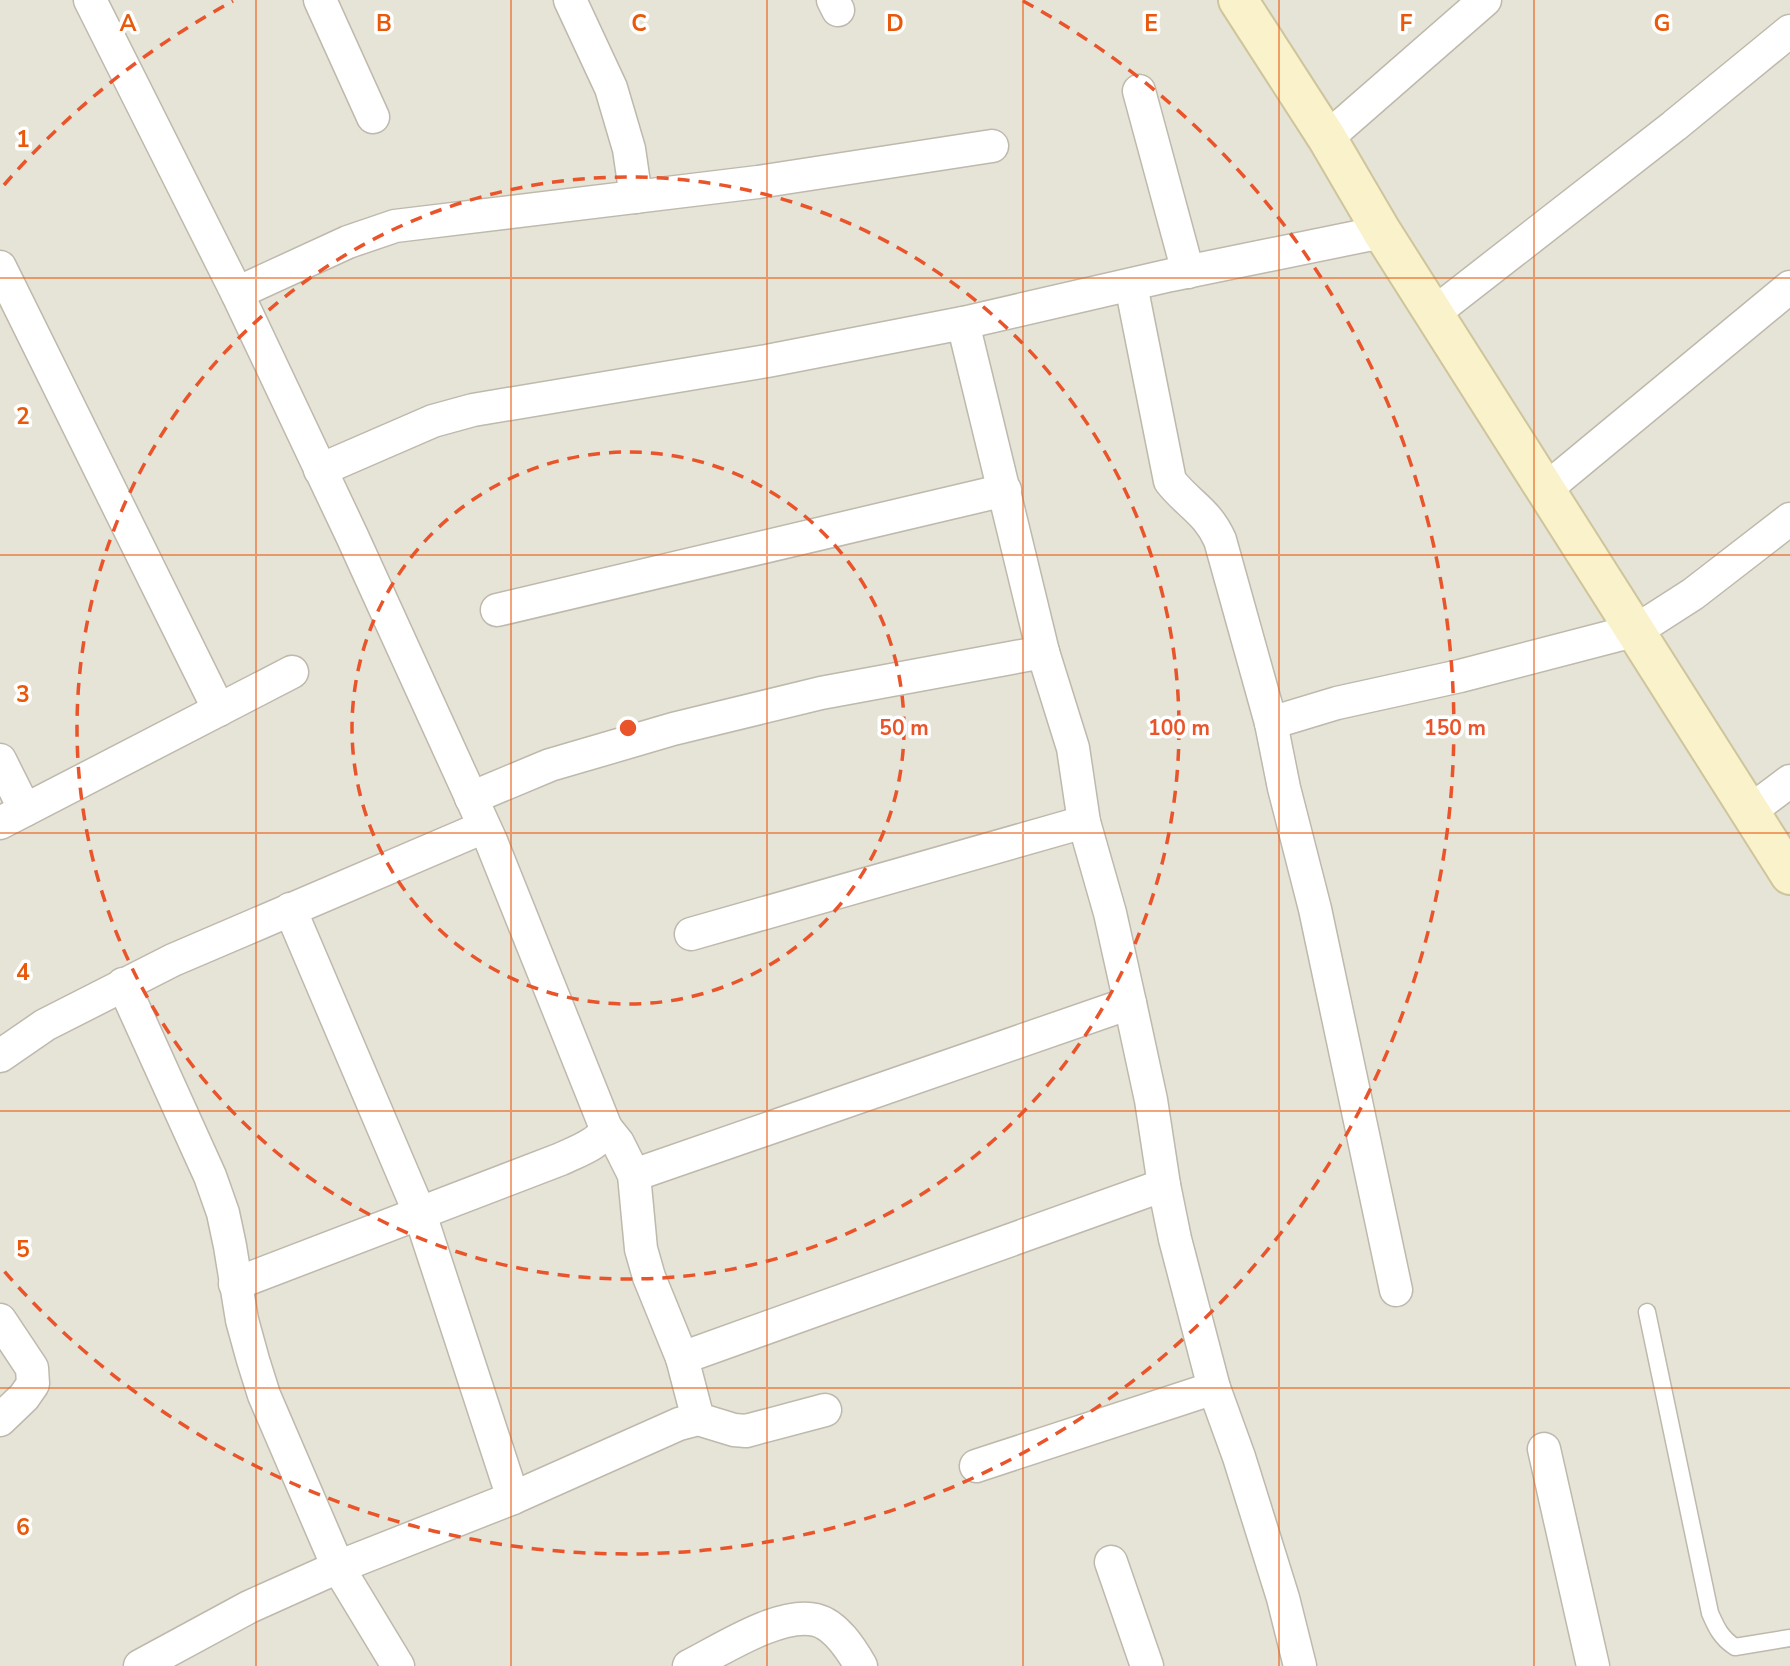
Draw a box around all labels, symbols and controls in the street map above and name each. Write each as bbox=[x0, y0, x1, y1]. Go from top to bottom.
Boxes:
text: A bbox=[119, 8, 137, 39]
text: B bbox=[376, 8, 392, 39]
text: C bbox=[631, 8, 647, 39]
text: D bbox=[886, 8, 904, 39]
text: E bbox=[1144, 8, 1158, 39]
text: F bbox=[1400, 8, 1413, 39]
text: G bbox=[1654, 8, 1670, 39]
text: 1 bbox=[16, 124, 30, 155]
text: 2 bbox=[16, 401, 30, 432]
text: 3 bbox=[16, 679, 30, 710]
text: 50 m bbox=[879, 714, 929, 742]
text: 100 m bbox=[1148, 714, 1210, 742]
text: 150 m bbox=[1424, 714, 1486, 742]
centre of rings bbox=[616, 716, 640, 740]
text: 4 bbox=[16, 957, 30, 988]
text: 5 bbox=[16, 1234, 30, 1265]
text: 6 bbox=[16, 1512, 30, 1543]

